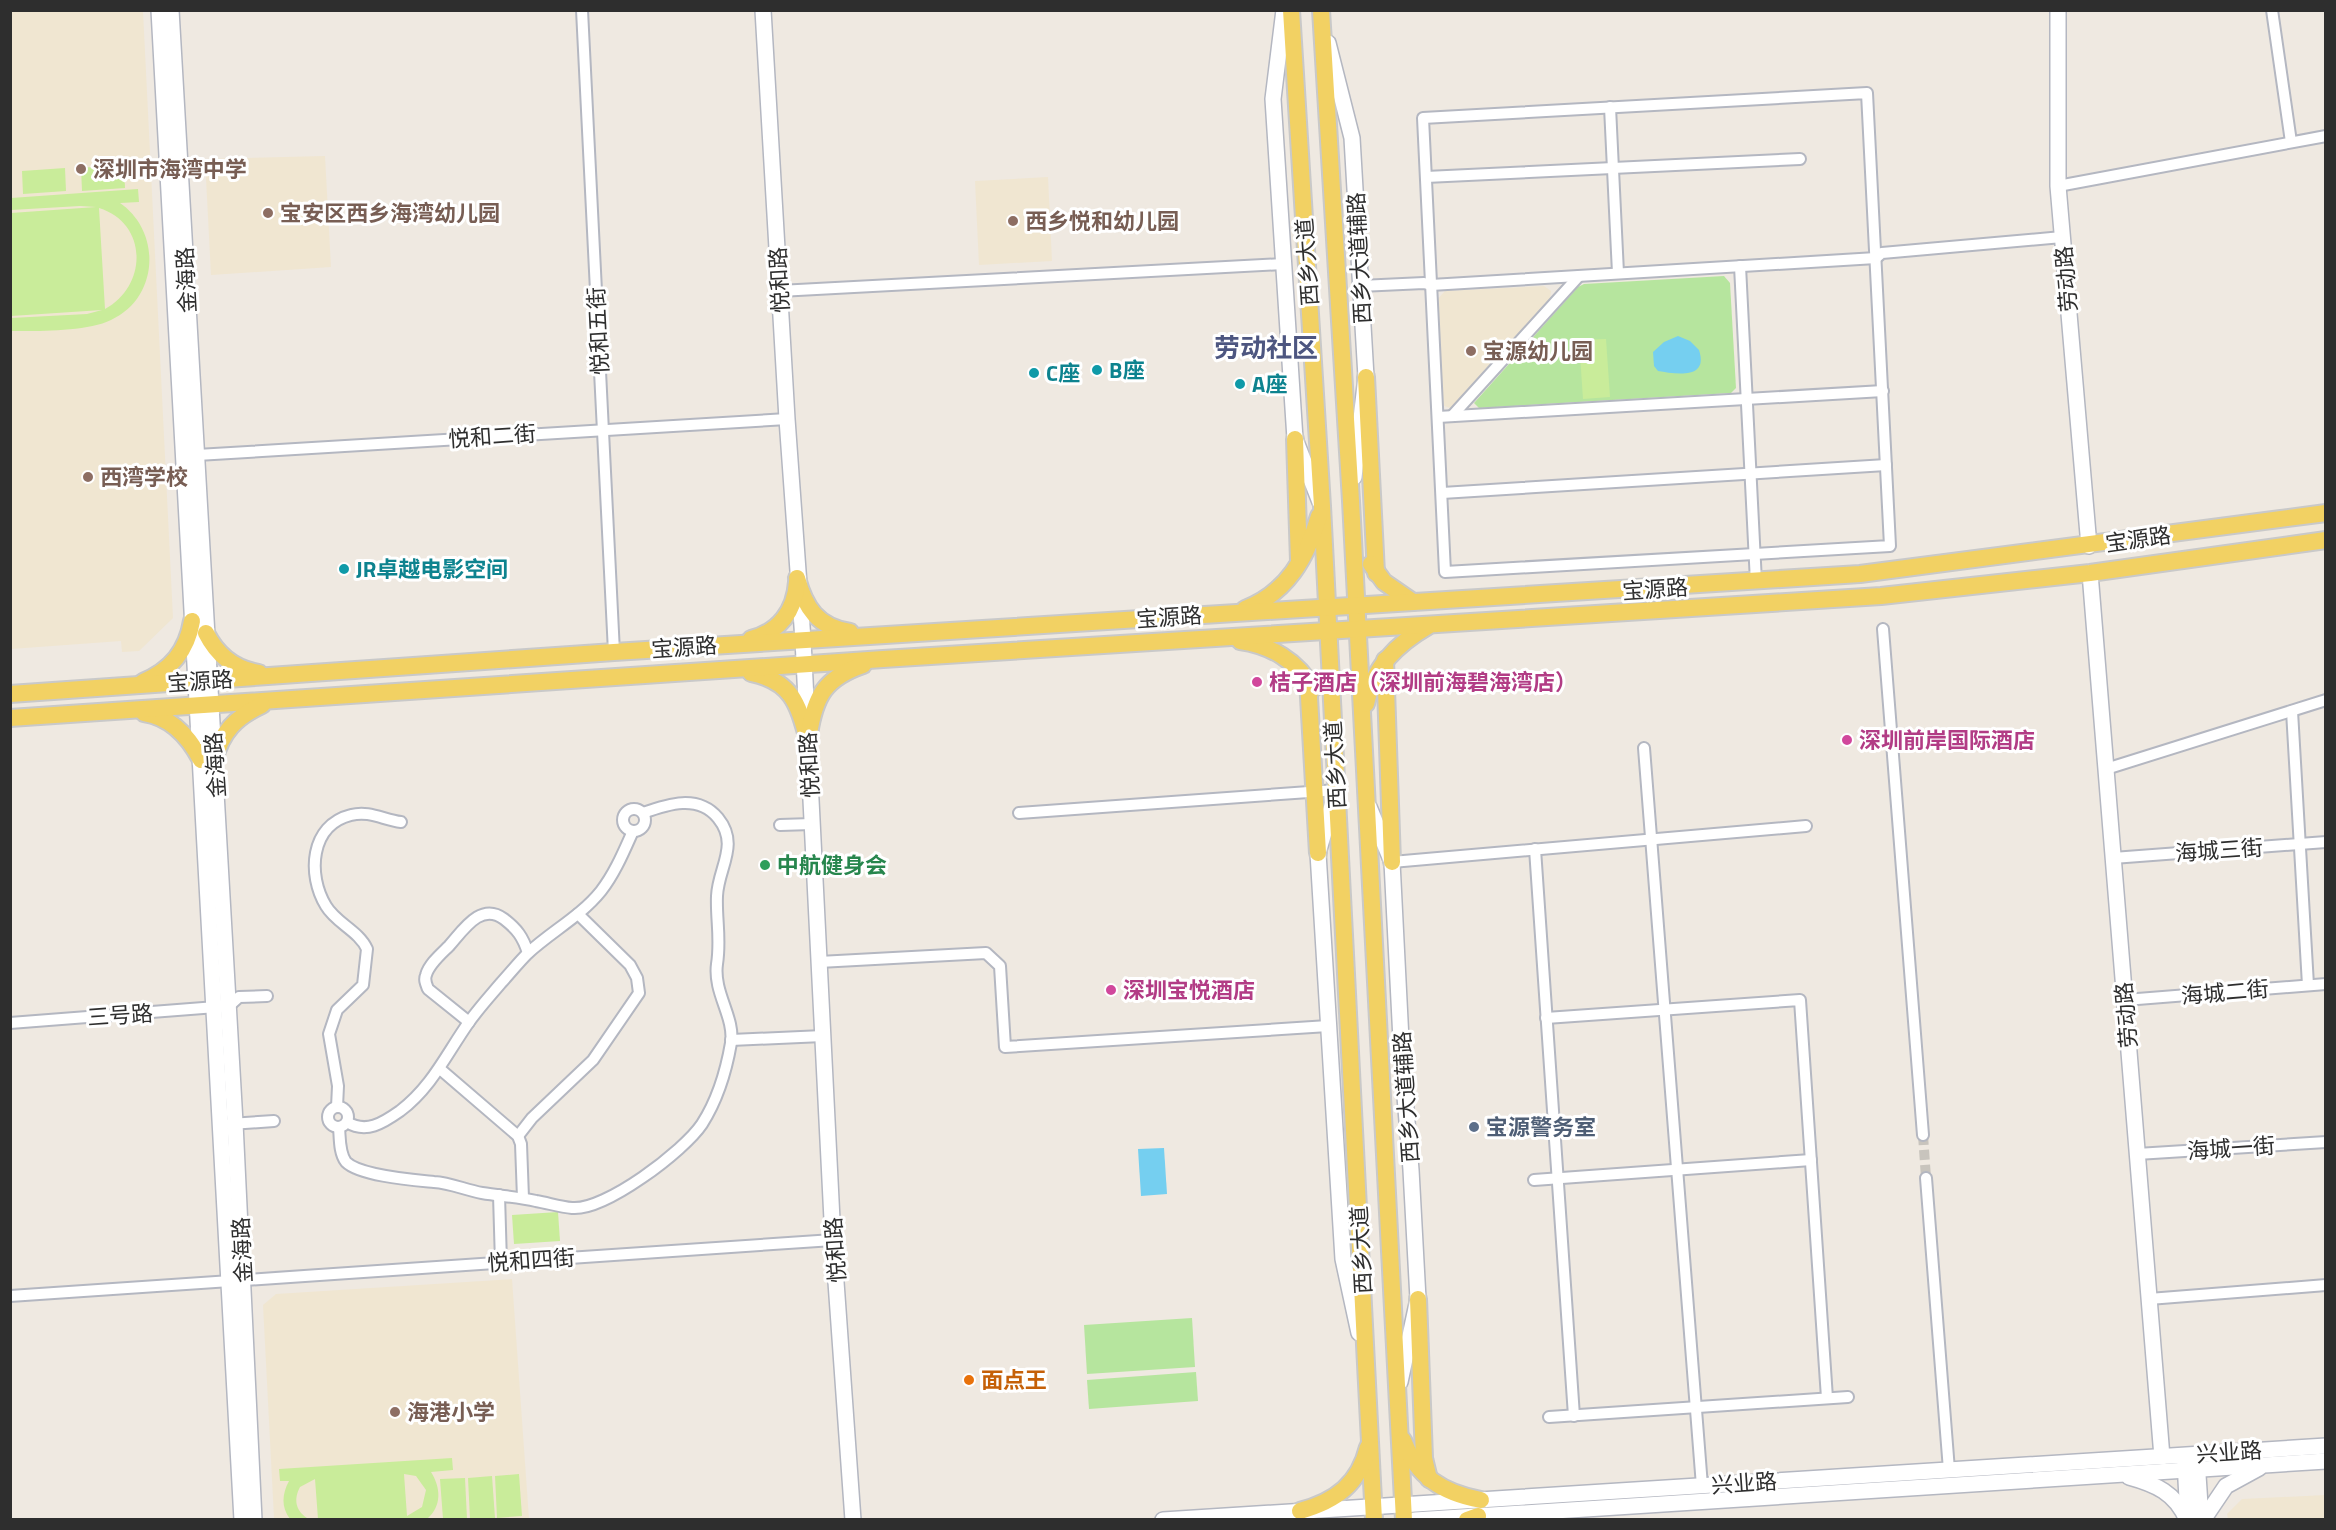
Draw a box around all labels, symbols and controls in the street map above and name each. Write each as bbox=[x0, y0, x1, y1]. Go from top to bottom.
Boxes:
place label: 深圳市海湾中学 bbox=[93, 152, 247, 186]
marker: 深圳市海湾中学 bbox=[74, 162, 88, 176]
street label: 西乡大道辅路 bbox=[1339, 191, 1379, 325]
place label: 宝安区西乡海湾幼儿园 bbox=[280, 196, 500, 230]
place label: 西乡悦和幼儿园 bbox=[1025, 204, 1179, 238]
marker: 宝安区西乡海湾幼儿园 bbox=[261, 206, 275, 220]
marker: 西乡悦和幼儿园 bbox=[1006, 214, 1020, 228]
street label: 西乡大道 bbox=[1287, 217, 1327, 307]
street label: 劳动路 bbox=[2046, 245, 2086, 313]
street label: 金海路 bbox=[167, 246, 205, 314]
street label: 悦和路 bbox=[760, 246, 798, 314]
street label: 悦和五街 bbox=[579, 286, 617, 376]
district label: 劳动社区 bbox=[1214, 328, 1318, 367]
place label: 宝源幼儿园 bbox=[1483, 334, 1593, 368]
marker: 宝源幼儿园 bbox=[1464, 344, 1478, 358]
place label: B座 bbox=[1109, 353, 1144, 387]
place label: C座 bbox=[1046, 356, 1080, 390]
marker: B座 bbox=[1090, 363, 1104, 377]
marker: C座 bbox=[1027, 366, 1041, 380]
place label: A座 bbox=[1252, 367, 1287, 401]
marker: A座 bbox=[1233, 377, 1247, 391]
street label: 悦和二街 bbox=[447, 416, 537, 456]
place label: 西湾学校 bbox=[100, 460, 188, 494]
marker: 西湾学校 bbox=[81, 470, 95, 484]
street label: 宝源路 bbox=[2103, 518, 2173, 560]
place label: JR卓越电影空间 bbox=[356, 552, 508, 586]
marker: JR卓越电影空间 bbox=[337, 562, 351, 576]
street label: 宝源路 bbox=[1621, 570, 1689, 608]
street label: 宝源路 bbox=[1135, 598, 1203, 636]
street label: 宝源路 bbox=[650, 628, 718, 666]
street label: 宝源路 bbox=[166, 662, 234, 700]
place label: 桔子酒店（深圳前海碧海湾店） bbox=[1269, 665, 1577, 699]
marker: 桔子酒店（深圳前海碧海湾店） bbox=[1250, 675, 1264, 689]
street label: 西乡大道 bbox=[1316, 720, 1354, 810]
place label: 深圳前岸国际酒店 bbox=[1859, 723, 2035, 757]
street label: 金海路 bbox=[196, 731, 234, 799]
street label: 悦和路 bbox=[790, 731, 828, 799]
marker: 深圳前岸国际酒店 bbox=[1840, 733, 1854, 747]
street label: 海城三街 bbox=[2174, 830, 2264, 870]
place label: 中航健身会 bbox=[777, 848, 887, 882]
marker: 中航健身会 bbox=[758, 858, 772, 872]
street label: 海城二街 bbox=[2180, 971, 2270, 1013]
place label: 深圳宝悦酒店 bbox=[1123, 973, 1255, 1007]
street label: 劳动路 bbox=[2106, 981, 2146, 1049]
marker: 深圳宝悦酒店 bbox=[1104, 983, 1118, 997]
street label: 三号路 bbox=[86, 996, 154, 1034]
street label: 西乡大道辅路 bbox=[1384, 1030, 1428, 1164]
place label: 宝源警务室 bbox=[1486, 1110, 1596, 1144]
marker: 宝源警务室 bbox=[1467, 1120, 1481, 1134]
street label: 海城一街 bbox=[2186, 1128, 2276, 1168]
street label: 西乡大道 bbox=[1342, 1205, 1380, 1295]
street label: 金海路 bbox=[223, 1216, 261, 1284]
street label: 悦和路 bbox=[816, 1216, 854, 1284]
street label: 悦和四街 bbox=[486, 1240, 576, 1280]
place label: 面点王 bbox=[981, 1363, 1047, 1397]
marker: 面点王 bbox=[962, 1373, 976, 1387]
place label: 海港小学 bbox=[407, 1395, 495, 1429]
marker: 海港小学 bbox=[388, 1405, 402, 1419]
street label: 兴业路 bbox=[2195, 1433, 2263, 1471]
street label: 兴业路 bbox=[1710, 1464, 1778, 1502]

